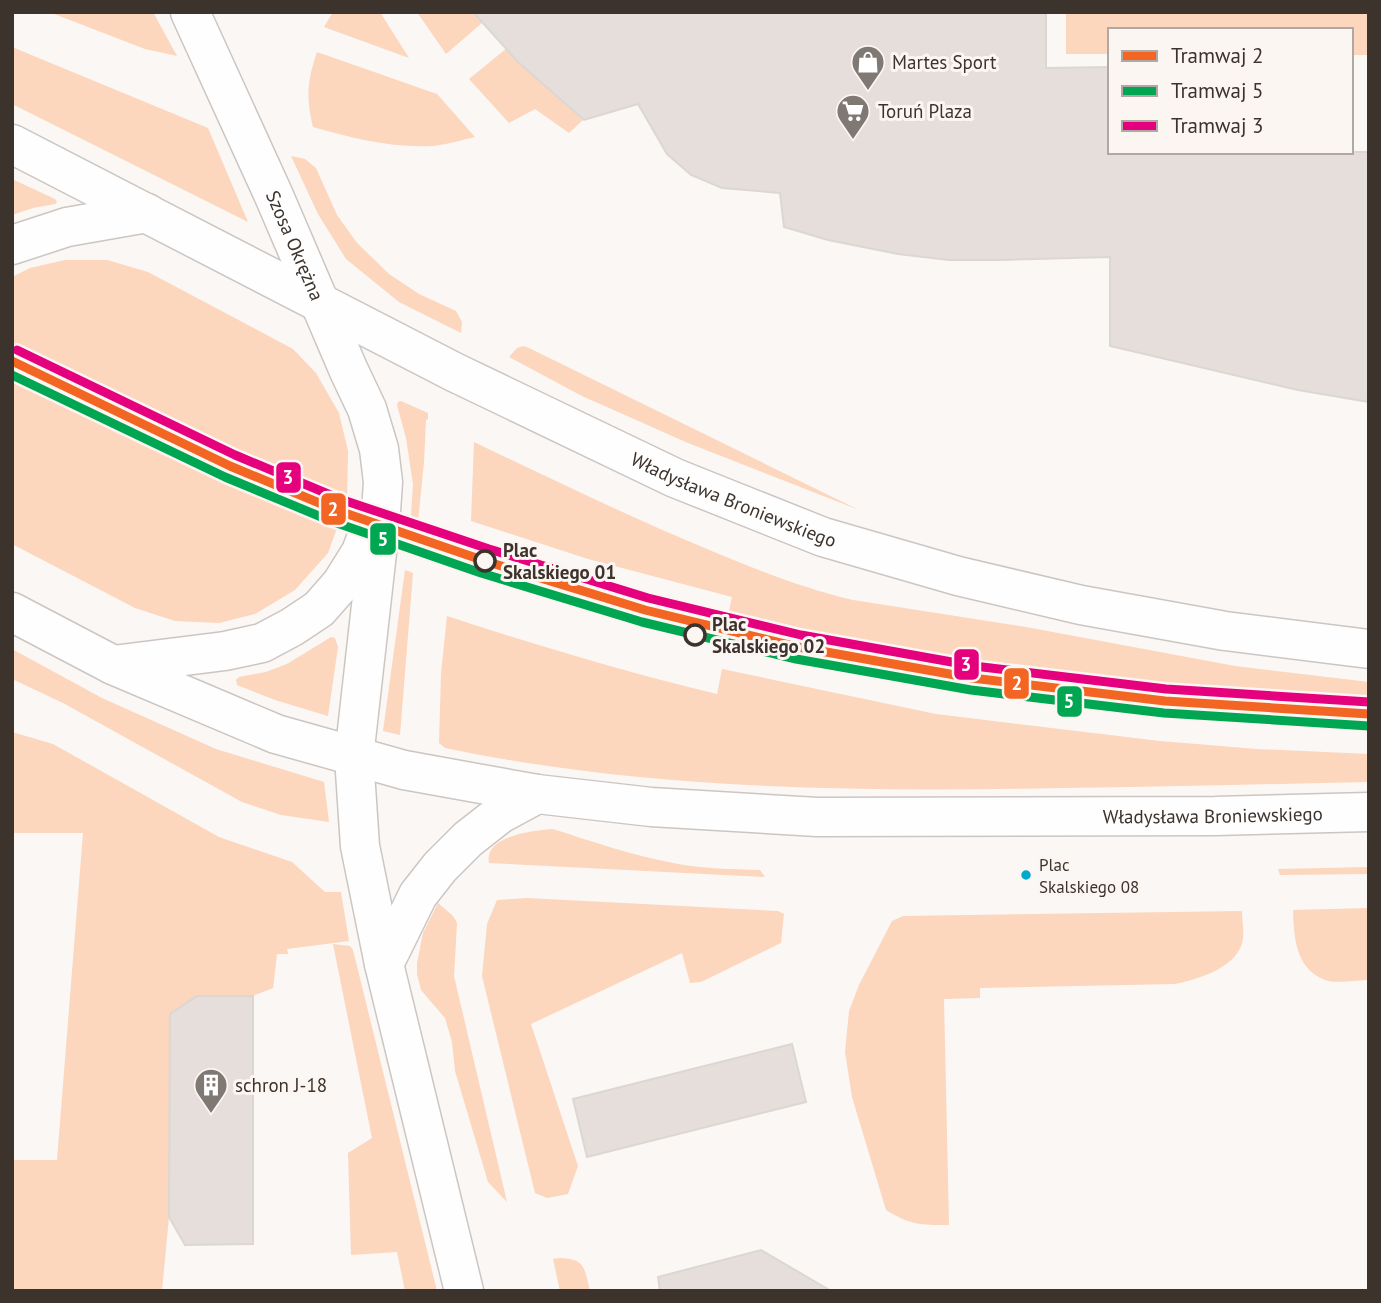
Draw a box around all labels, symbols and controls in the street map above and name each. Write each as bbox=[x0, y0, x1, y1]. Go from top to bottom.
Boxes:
legend bbox=[1108, 28, 1353, 154]
text: Tramwaj 2 bbox=[1171, 42, 1264, 69]
shop icon: Martes Sport bbox=[849, 43, 887, 92]
place label: Martes Sport bbox=[892, 50, 997, 74]
text: Tramwaj 5 bbox=[1171, 77, 1264, 104]
supermarket icon: Toruń Plaza bbox=[834, 92, 872, 141]
place label: Toruń Plaza bbox=[878, 99, 972, 123]
text: Tramwaj 3 bbox=[1171, 112, 1264, 139]
street label: Szosa Okrężna bbox=[261, 187, 329, 304]
street label: Władysława Broniewskiego bbox=[627, 447, 839, 552]
line badge: 3 bbox=[275, 461, 302, 494]
text: 3 bbox=[283, 465, 293, 489]
line badge: 2 bbox=[320, 492, 347, 526]
text: 2 bbox=[328, 497, 338, 521]
line badge: 5 bbox=[369, 522, 397, 556]
text: 5 bbox=[378, 527, 388, 551]
place label: Plac Skalskiego 01 bbox=[503, 538, 616, 584]
marker: Plac Skalskiego 01 bbox=[474, 550, 496, 572]
place label: Plac Skalskiego 02 bbox=[712, 612, 825, 658]
marker: Plac Skalskiego 02 bbox=[684, 624, 706, 646]
line badge: 3 bbox=[953, 648, 980, 681]
text: 3 bbox=[961, 652, 971, 676]
line badge: 2 bbox=[1003, 667, 1030, 700]
text: 2 bbox=[1012, 671, 1022, 695]
line badge: 5 bbox=[1056, 685, 1083, 718]
text: 5 bbox=[1064, 689, 1074, 713]
street label: Władysława Broniewskiego bbox=[1103, 801, 1323, 828]
place label: Plac Skalskiego 08 bbox=[1039, 854, 1139, 898]
marker: Plac Skalskiego 08 bbox=[1019, 868, 1033, 882]
building icon: schron J-18 bbox=[192, 1066, 230, 1115]
place label: schron J-18 bbox=[235, 1073, 327, 1097]

